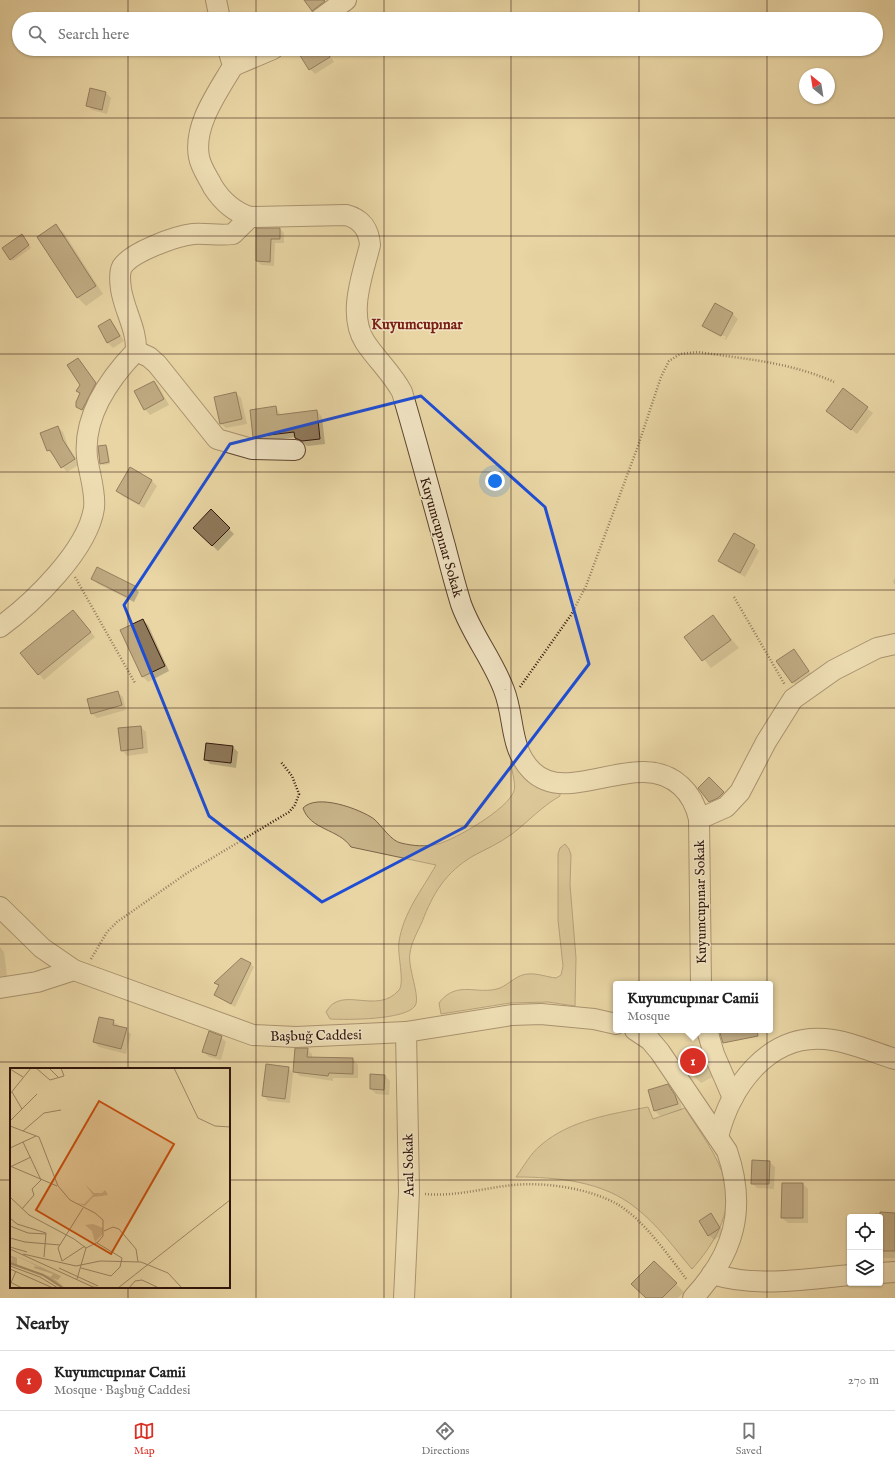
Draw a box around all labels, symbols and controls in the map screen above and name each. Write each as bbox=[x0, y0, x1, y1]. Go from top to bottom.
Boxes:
search box bbox=[12, 12, 883, 56]
icon: search bbox=[26, 23, 48, 45]
text: Search here bbox=[58, 25, 129, 44]
north arrow bbox=[799, 68, 835, 104]
district label: Kuyumcupınar bbox=[371, 315, 463, 334]
your location bbox=[485, 471, 505, 491]
street label: Kuyumcupınar Sokak bbox=[415, 475, 467, 600]
street label: Kuyumcupınar Sokak bbox=[691, 839, 711, 964]
popup bbox=[613, 981, 773, 1033]
text: Kuyumcupınar Camii bbox=[627, 989, 759, 1008]
text: Mosque bbox=[627, 1008, 670, 1025]
street label: Başbuğ Caddesi bbox=[270, 1026, 362, 1046]
pin: 1 bbox=[680, 1046, 706, 1076]
inset map bbox=[10, 1068, 230, 1288]
street label: Aral Sokak bbox=[399, 1133, 419, 1198]
map controls bbox=[847, 1214, 883, 1286]
button: locate bbox=[847, 1214, 883, 1250]
button: layers bbox=[847, 1250, 883, 1286]
text: Nearby bbox=[16, 1314, 69, 1335]
text: Kuyumcupınar Camii bbox=[54, 1363, 186, 1382]
text: 1 bbox=[27, 1372, 31, 1389]
text: 270 m bbox=[848, 1372, 879, 1389]
text: Mosque · Başbuğ Caddesi bbox=[54, 1382, 190, 1399]
tab: Map bbox=[133, 1420, 155, 1458]
tab: Directions bbox=[422, 1420, 469, 1458]
tab: Saved bbox=[736, 1420, 762, 1458]

